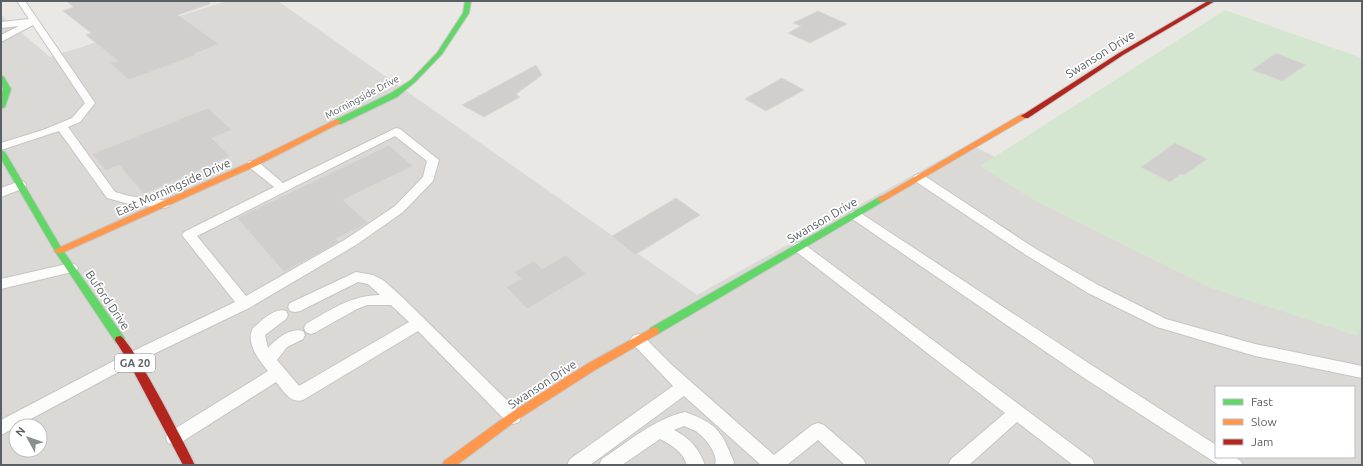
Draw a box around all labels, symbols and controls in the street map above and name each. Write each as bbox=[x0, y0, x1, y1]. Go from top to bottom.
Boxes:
street label: Swanson Drive bbox=[1063, 28, 1137, 80]
street label: Morningside Drive bbox=[323, 73, 401, 121]
street label: East Morningside Drive bbox=[114, 156, 232, 218]
street label: Swanson Drive bbox=[785, 195, 859, 245]
street label: Buford Drive bbox=[83, 268, 133, 332]
road number: GA 20 bbox=[115, 354, 155, 372]
street label: Swanson Drive bbox=[505, 357, 579, 411]
legend bbox=[1215, 386, 1355, 458]
text: Fast bbox=[1251, 395, 1273, 408]
text: Slow bbox=[1251, 415, 1277, 428]
north arrow bbox=[8, 418, 48, 458]
text: N bbox=[13, 425, 28, 439]
text: Jam bbox=[1251, 435, 1273, 448]

